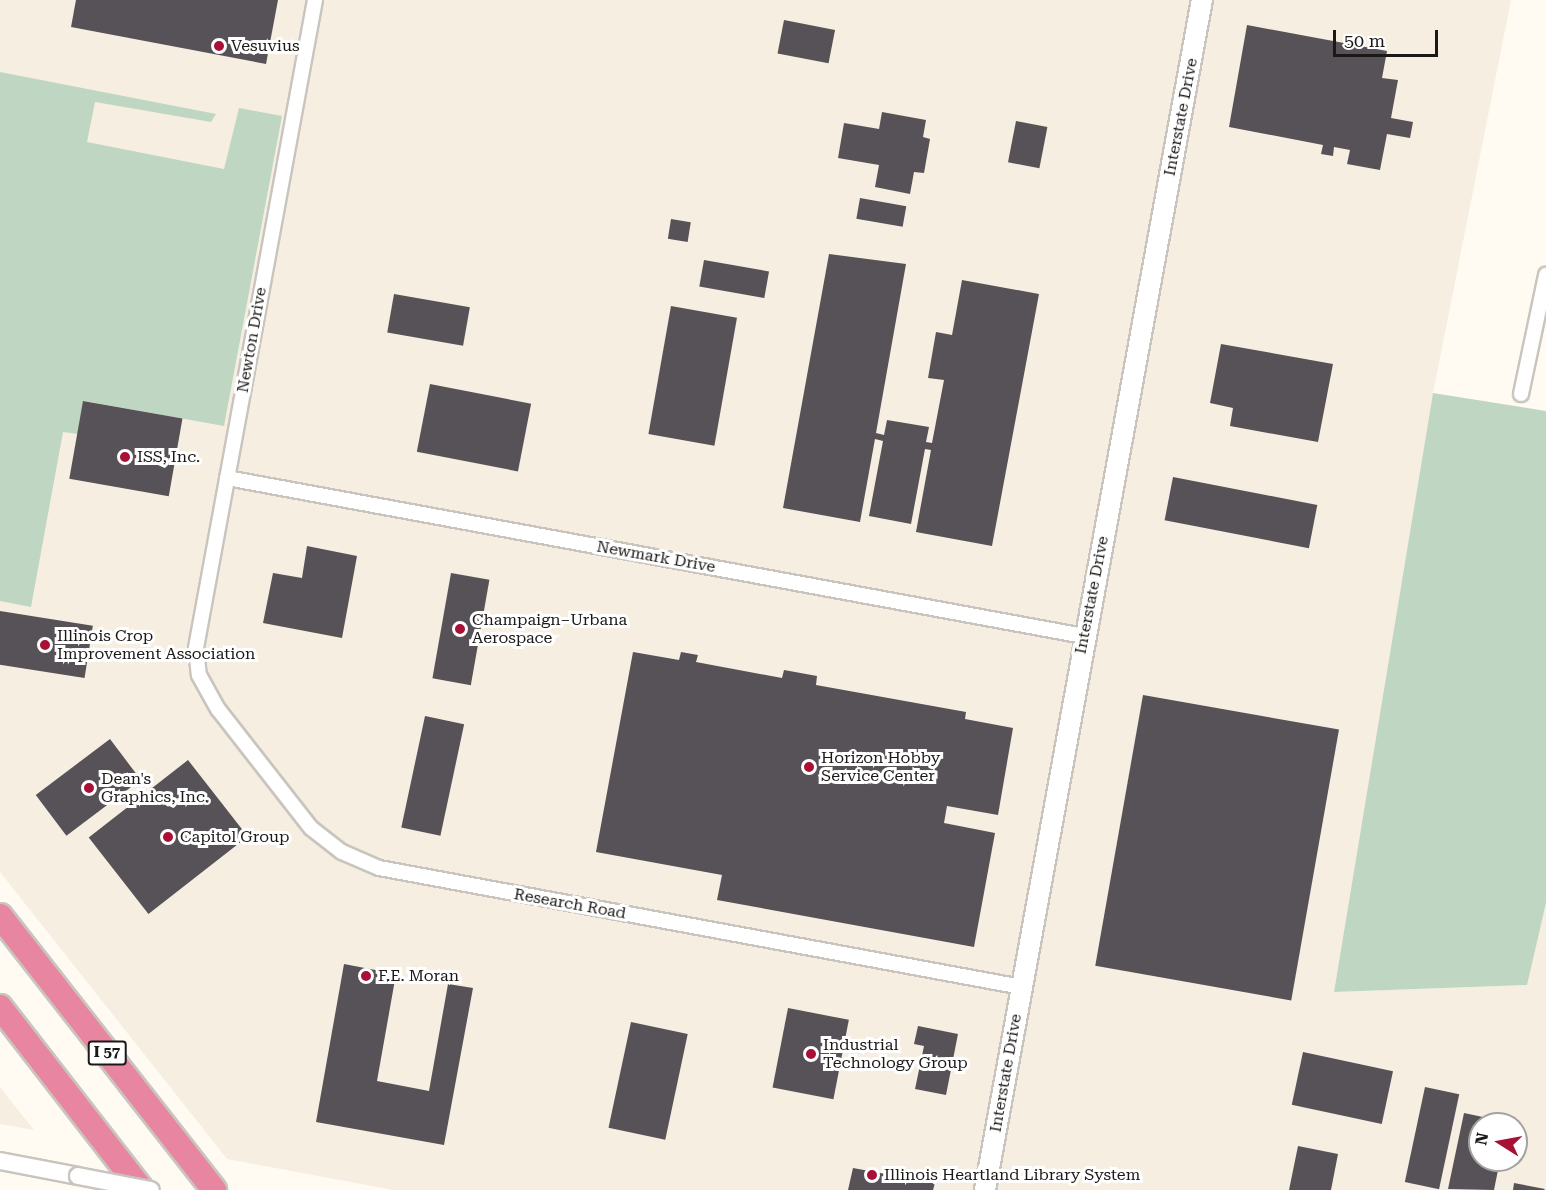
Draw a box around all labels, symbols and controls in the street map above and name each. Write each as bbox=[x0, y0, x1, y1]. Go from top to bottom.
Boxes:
scale bar bbox=[1336, 18, 1441, 56]
text: 50 m bbox=[1344, 30, 1385, 51]
place label: Vesuvius bbox=[231, 36, 300, 56]
marker: Vesuvius bbox=[212, 39, 226, 53]
street label: Interstate Drive bbox=[1160, 56, 1202, 178]
street label: Newton Drive bbox=[233, 286, 271, 394]
place label: ISS, Inc. bbox=[137, 447, 200, 467]
marker: ISS, Inc. bbox=[118, 450, 132, 464]
street label: Interstate Drive bbox=[1071, 534, 1113, 656]
street label: Newmark Drive bbox=[595, 537, 717, 577]
place label: Champaign–Urbana Aerospace bbox=[472, 610, 627, 648]
marker: Champaign–Urbana Aerospace bbox=[453, 622, 467, 636]
place label: Illinois Crop Improvement Association bbox=[57, 626, 255, 664]
marker: Illinois Crop Improvement Association bbox=[38, 638, 52, 652]
place label: Horizon Hobby Service Center bbox=[821, 748, 940, 786]
marker: Horizon Hobby Service Center bbox=[802, 760, 816, 774]
place label: Dean's Graphics, Inc. bbox=[101, 769, 209, 807]
marker: Dean's Graphics, Inc. bbox=[82, 781, 96, 795]
place label: Capitol Group bbox=[180, 827, 290, 847]
marker: Capitol Group bbox=[161, 830, 175, 844]
street label: Research Road bbox=[512, 885, 628, 923]
place label: F.E. Moran bbox=[378, 966, 459, 986]
marker: F.E. Moran bbox=[359, 969, 373, 983]
street label: Interstate Drive bbox=[986, 1012, 1026, 1134]
place label: Industrial Technology Group bbox=[823, 1035, 968, 1073]
road number: I 57 bbox=[88, 1041, 126, 1065]
marker: Industrial Technology Group bbox=[804, 1047, 818, 1061]
north arrow bbox=[1468, 1112, 1528, 1172]
text: N bbox=[1471, 1131, 1492, 1147]
place label: Illinois Heartland Library System bbox=[884, 1165, 1140, 1185]
marker: Illinois Heartland Library System bbox=[865, 1168, 879, 1182]

